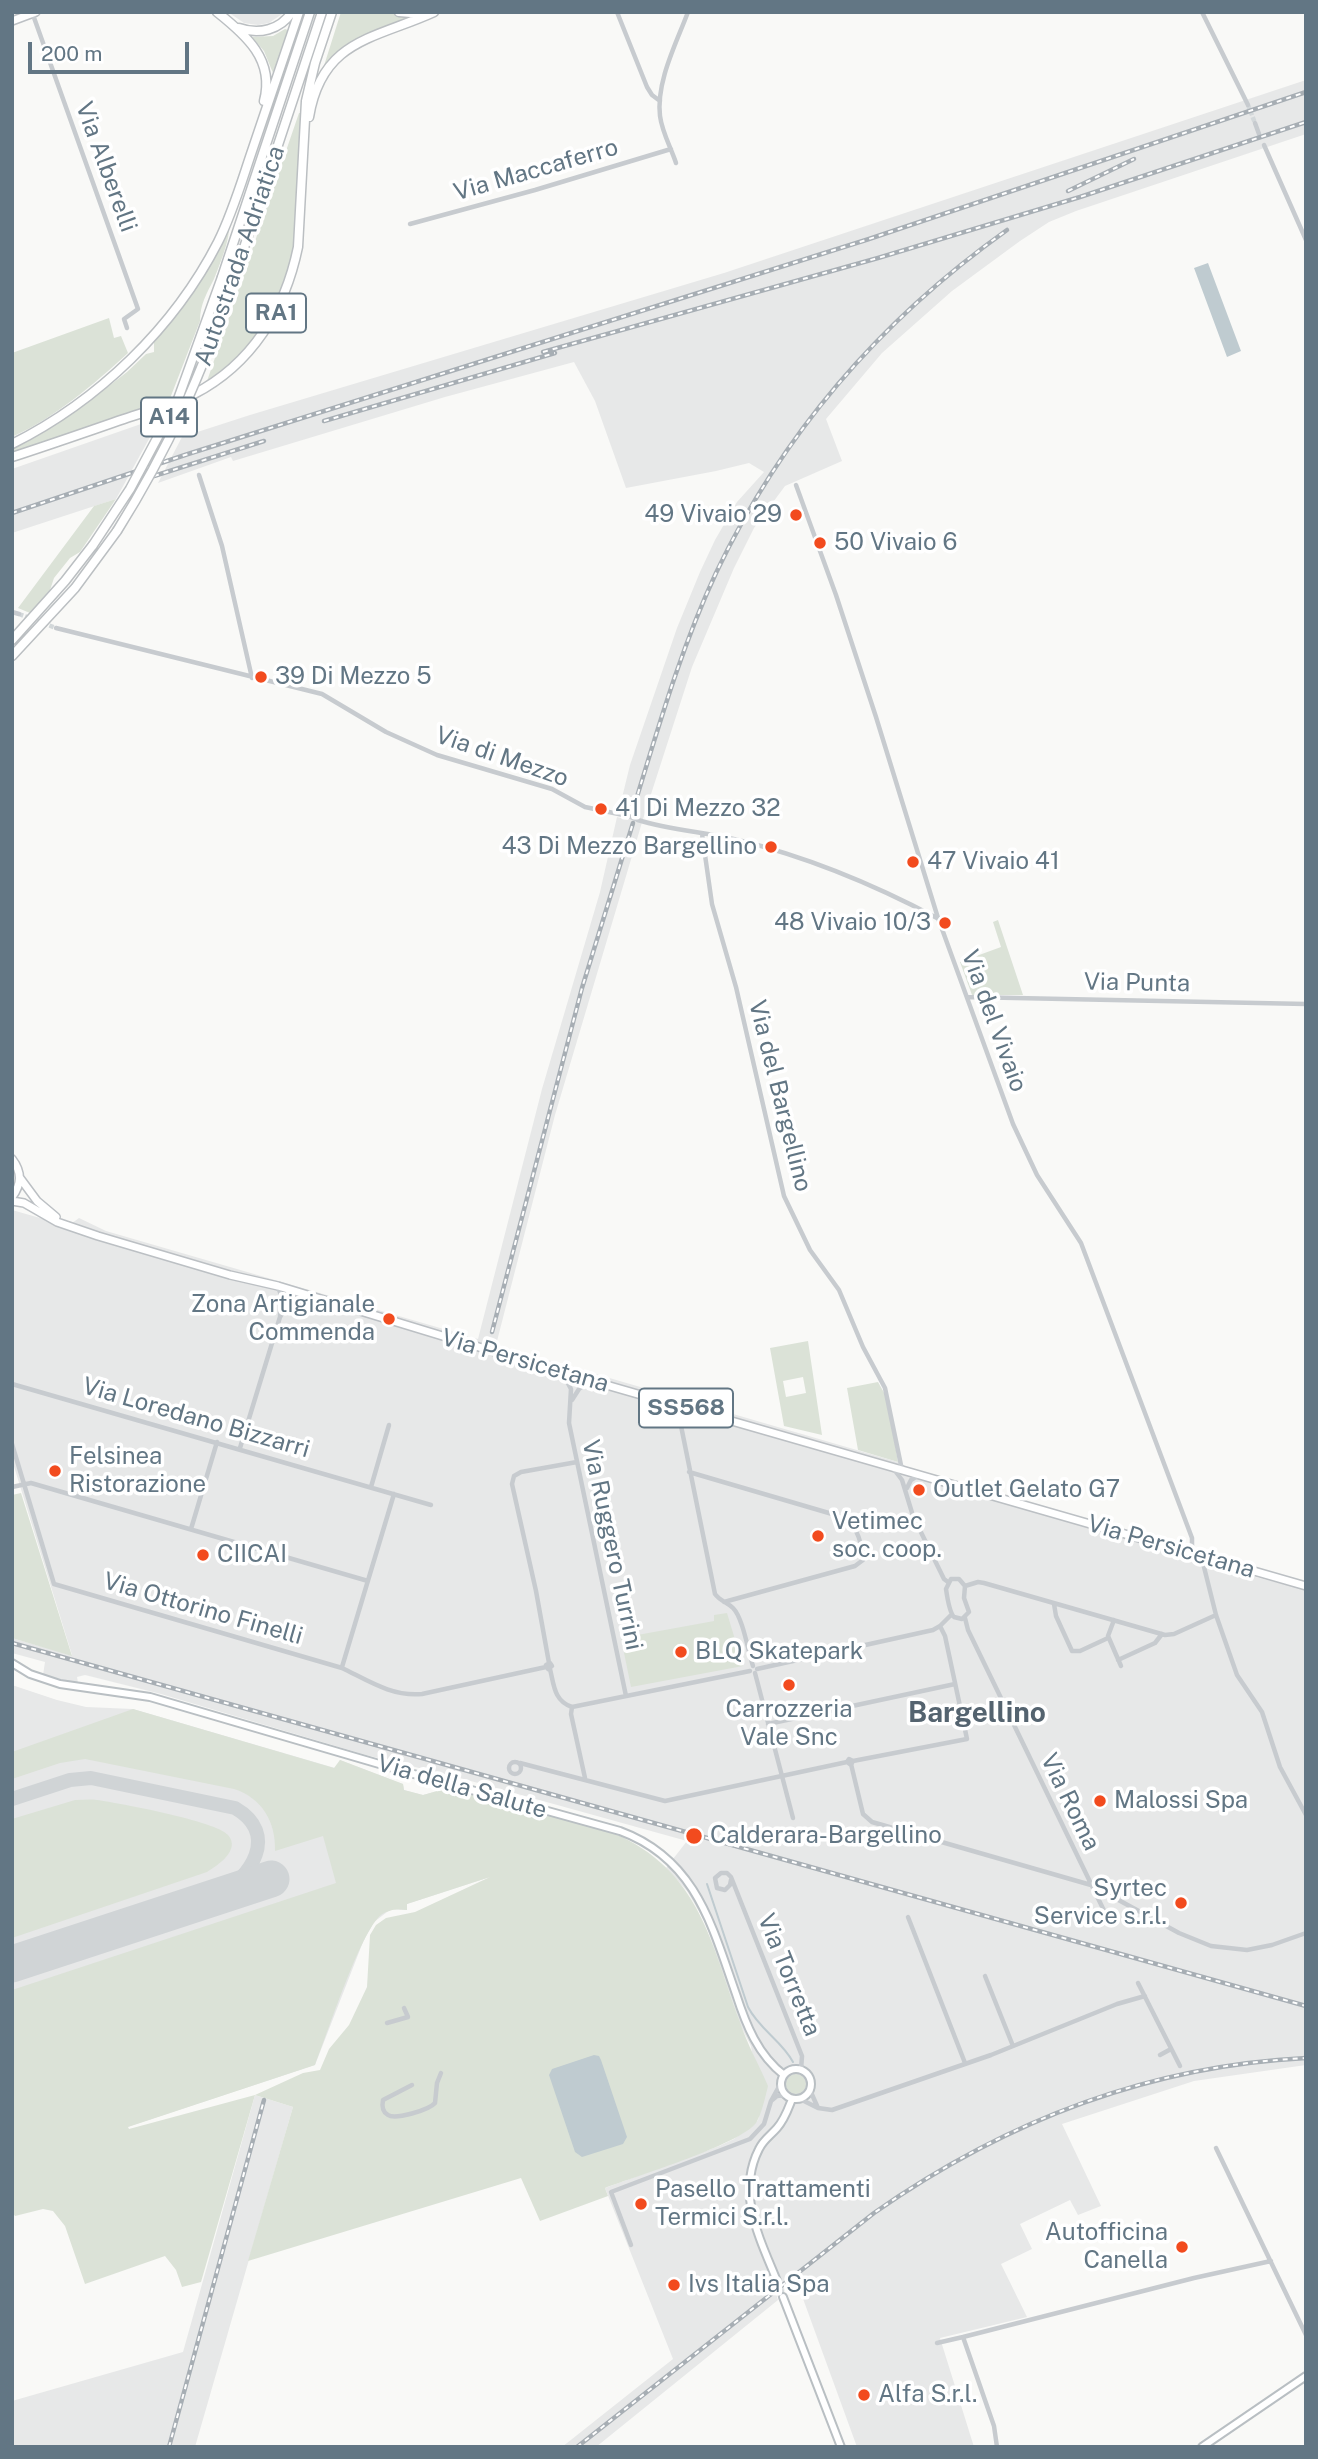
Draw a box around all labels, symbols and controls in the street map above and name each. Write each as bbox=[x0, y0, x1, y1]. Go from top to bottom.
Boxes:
scale bar bbox=[32, 28, 192, 72]
text: 200 m bbox=[41, 41, 102, 66]
street label: Via Alberelli bbox=[69, 98, 143, 236]
street label: Via Maccaferro bbox=[451, 133, 621, 207]
street label: Autostrada Adriatica bbox=[189, 142, 291, 370]
road number: RA1 bbox=[246, 294, 306, 332]
road number: A14 bbox=[141, 398, 197, 436]
place label: 49 Vivaio 29 bbox=[644, 501, 782, 529]
marker: 49 Vivaio 29 bbox=[788, 507, 804, 523]
place label: 50 Vivaio 6 bbox=[834, 529, 957, 557]
marker: 50 Vivaio 6 bbox=[812, 535, 828, 551]
place label: 39 Di Mezzo 5 bbox=[275, 663, 432, 691]
marker: 39 Di Mezzo 5 bbox=[253, 669, 269, 685]
street label: Via di Mezzo bbox=[432, 721, 572, 793]
place label: 41 Di Mezzo 32 bbox=[615, 795, 781, 823]
marker: 41 Di Mezzo 32 bbox=[593, 801, 609, 817]
place label: 43 Di Mezzo Bargellino bbox=[501, 833, 757, 861]
marker: 43 Di Mezzo Bargellino bbox=[763, 839, 779, 855]
place label: 47 Vivaio 41 bbox=[927, 848, 1060, 876]
marker: 47 Vivaio 41 bbox=[905, 854, 921, 870]
place label: 48 Vivaio 10/3 bbox=[774, 909, 931, 937]
marker: 48 Vivaio 10/3 bbox=[937, 915, 953, 931]
street label: Via del Vivaio bbox=[955, 946, 1033, 1096]
street label: Via Punta bbox=[1084, 968, 1190, 998]
street label: Via del Bargellino bbox=[742, 997, 818, 1195]
place label: Zona Artigianale Commenda bbox=[191, 1291, 375, 1347]
marker: Zona Artigianale Commenda bbox=[381, 1311, 397, 1327]
street label: Via Persicetana bbox=[438, 1323, 612, 1399]
street label: Via Loredano Bizzarri bbox=[79, 1372, 313, 1464]
road number: SS568 bbox=[639, 1388, 733, 1428]
street label: Via Ruggero Turrini bbox=[576, 1437, 648, 1653]
place label: Felsinea Ristorazione bbox=[69, 1443, 206, 1499]
marker: Felsinea Ristorazione bbox=[47, 1463, 63, 1479]
place label: Outlet Gelato G7 bbox=[933, 1476, 1120, 1504]
marker: Outlet Gelato G7 bbox=[911, 1482, 927, 1498]
place label: Vetimec soc. coop. bbox=[832, 1508, 942, 1564]
street label: Via Persicetana bbox=[1084, 1509, 1258, 1585]
marker: Vetimec soc. coop. bbox=[810, 1528, 826, 1544]
place label: CIICAI bbox=[217, 1541, 287, 1569]
marker: CIICAI bbox=[195, 1547, 211, 1563]
street label: Via Ottorino Finelli bbox=[100, 1567, 306, 1651]
place label: BLQ Skatepark bbox=[695, 1638, 863, 1666]
marker: BLQ Skatepark bbox=[673, 1644, 689, 1660]
marker: Carrozzeria Vale Snc bbox=[781, 1677, 797, 1693]
place label: Carrozzeria Vale Snc bbox=[726, 1696, 852, 1752]
district label: Bargellino bbox=[908, 1696, 1046, 1730]
street label: Via della Salute bbox=[374, 1749, 550, 1825]
street label: Via Roma bbox=[1034, 1749, 1106, 1855]
place label: Malossi Spa bbox=[1114, 1787, 1248, 1815]
marker: Malossi Spa bbox=[1092, 1793, 1108, 1809]
place label: Calderara-Bargellino bbox=[710, 1822, 942, 1850]
marker: Calderara-Bargellino bbox=[684, 1826, 704, 1846]
place label: Syrtec Service s.r.l. bbox=[1034, 1875, 1167, 1931]
marker: Syrtec Service s.r.l. bbox=[1173, 1895, 1189, 1911]
street label: Via Torretta bbox=[751, 1910, 827, 2040]
place label: Pasello Trattamenti Termici S.r.l. bbox=[655, 2176, 871, 2232]
marker: Pasello Trattamenti Termici S.r.l. bbox=[633, 2196, 649, 2212]
place label: Autofficina Canella bbox=[1045, 2219, 1168, 2275]
marker: Autofficina Canella bbox=[1174, 2239, 1190, 2255]
place label: Ivs Italia Spa bbox=[688, 2271, 830, 2299]
marker: Ivs Italia Spa bbox=[666, 2277, 682, 2293]
place label: Alfa S.r.l. bbox=[878, 2381, 977, 2409]
marker: Alfa S.r.l. bbox=[856, 2387, 872, 2403]

